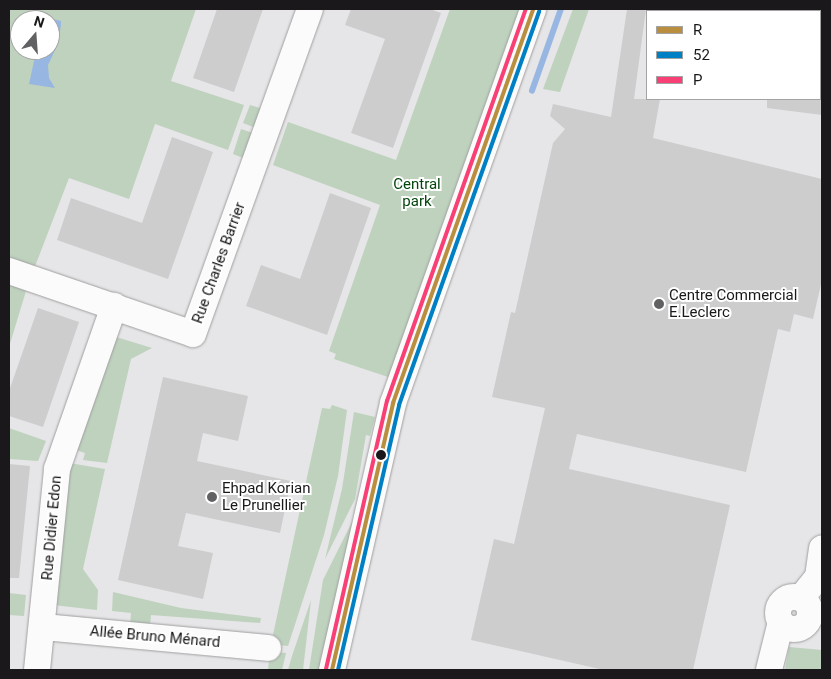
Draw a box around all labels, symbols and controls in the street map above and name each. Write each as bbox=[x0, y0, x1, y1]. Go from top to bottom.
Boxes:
north arrow bbox=[10, 10, 60, 60]
legend bbox=[646, 10, 821, 100]
text: N bbox=[32, 13, 46, 31]
text: R bbox=[693, 21, 702, 39]
text: 52 bbox=[693, 46, 710, 64]
text: P bbox=[693, 71, 702, 89]
park label: Central park bbox=[393, 175, 441, 210]
street label: Rue Charles Barrier bbox=[189, 200, 249, 326]
place label: Centre Commercial E.Leclerc bbox=[669, 286, 797, 321]
marker: Centre Commercial E.Leclerc bbox=[653, 298, 665, 310]
unlabelled marker bbox=[376, 450, 386, 460]
street label: Rue Didier Edon bbox=[38, 475, 66, 581]
place label: Ehpad Korian Le Prunellier bbox=[222, 479, 310, 514]
marker: Ehpad Korian Le Prunellier bbox=[206, 491, 218, 503]
street label: Allée Bruno Ménard bbox=[89, 622, 221, 652]

